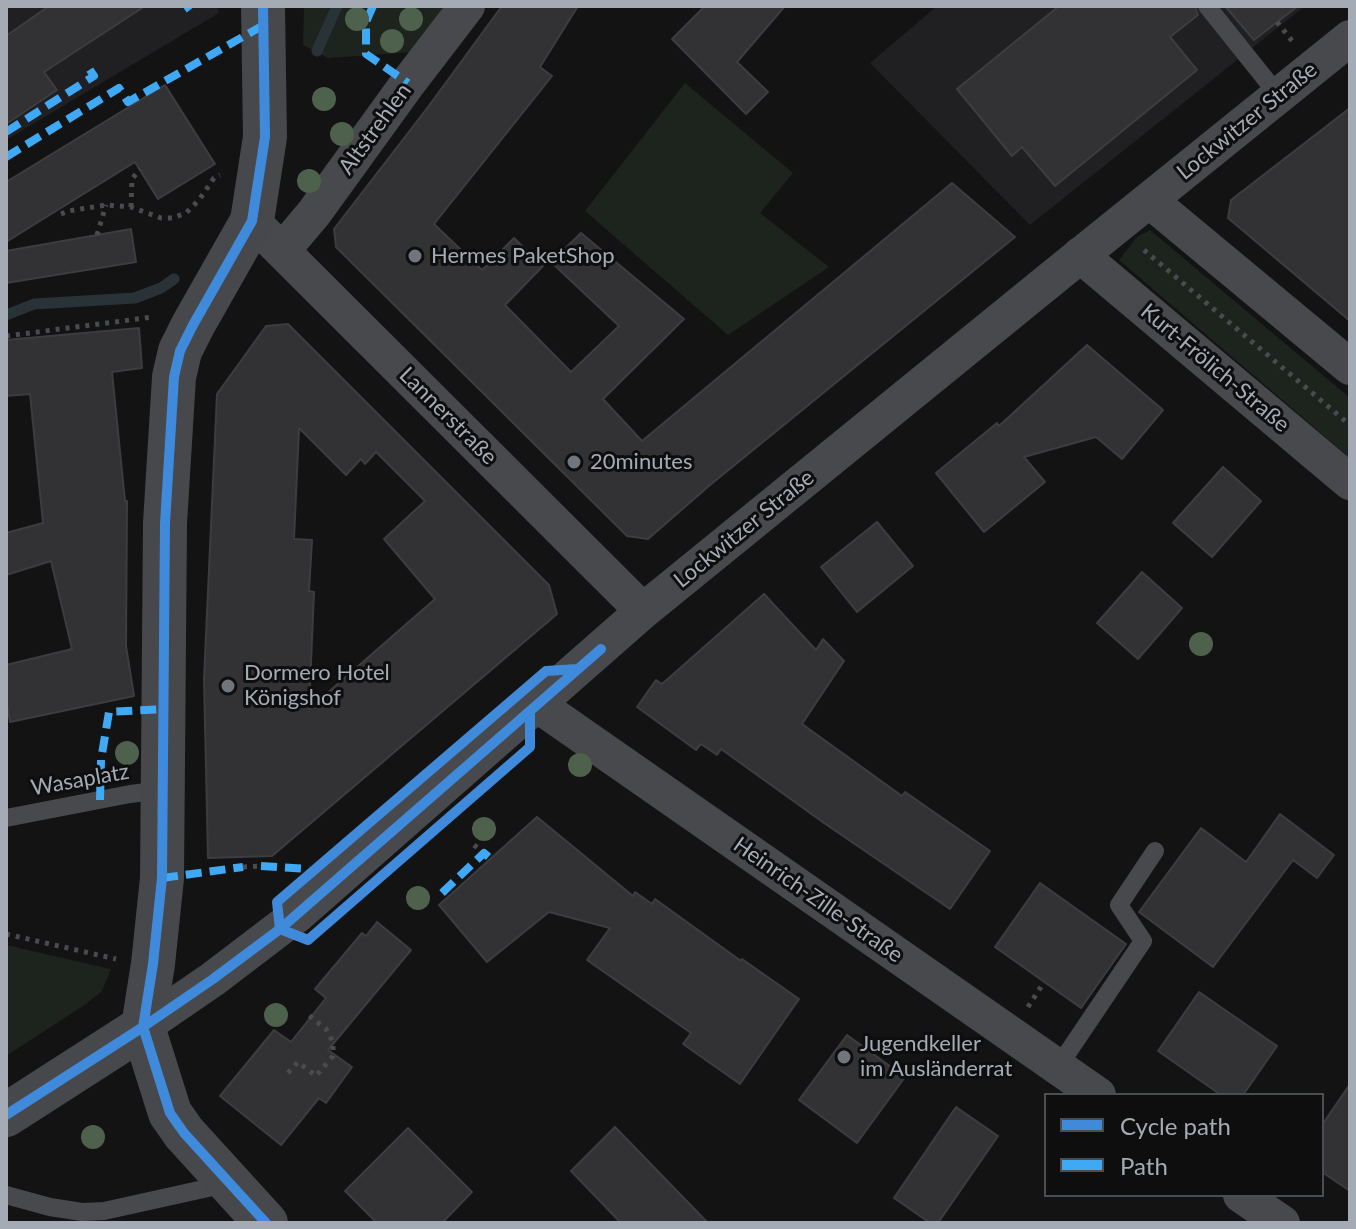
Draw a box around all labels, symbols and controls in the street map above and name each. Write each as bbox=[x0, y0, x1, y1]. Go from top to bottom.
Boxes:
street label: Lockwitzer Straße bbox=[1172, 56, 1322, 186]
street label: Altstrehlen bbox=[333, 78, 417, 180]
place label: Hermes PaketShop bbox=[431, 243, 615, 269]
marker: Hermes PaketShop bbox=[406, 247, 424, 265]
street label: Kurt-Frölich-Straße bbox=[1135, 298, 1295, 438]
street label: Lannerstraße bbox=[394, 362, 502, 470]
place label: 20minutes bbox=[590, 449, 692, 475]
marker: 20minutes bbox=[565, 453, 583, 471]
street label: Lockwitzer Straße bbox=[669, 464, 819, 594]
place label: Dormero Hotel Königshof bbox=[244, 660, 390, 712]
marker: Dormero Hotel Königshof bbox=[219, 677, 237, 695]
street label: Wasaplatz bbox=[29, 758, 131, 802]
street label: Heinrich-Zille-Straße bbox=[728, 832, 908, 968]
place label: Jugendkeller im Ausländerrat bbox=[860, 1031, 1012, 1082]
marker: Jugendkeller im Ausländerrat bbox=[835, 1048, 853, 1066]
legend bbox=[1044, 1093, 1324, 1197]
text: Cycle path bbox=[1120, 1111, 1231, 1140]
text: Path bbox=[1120, 1151, 1168, 1180]

